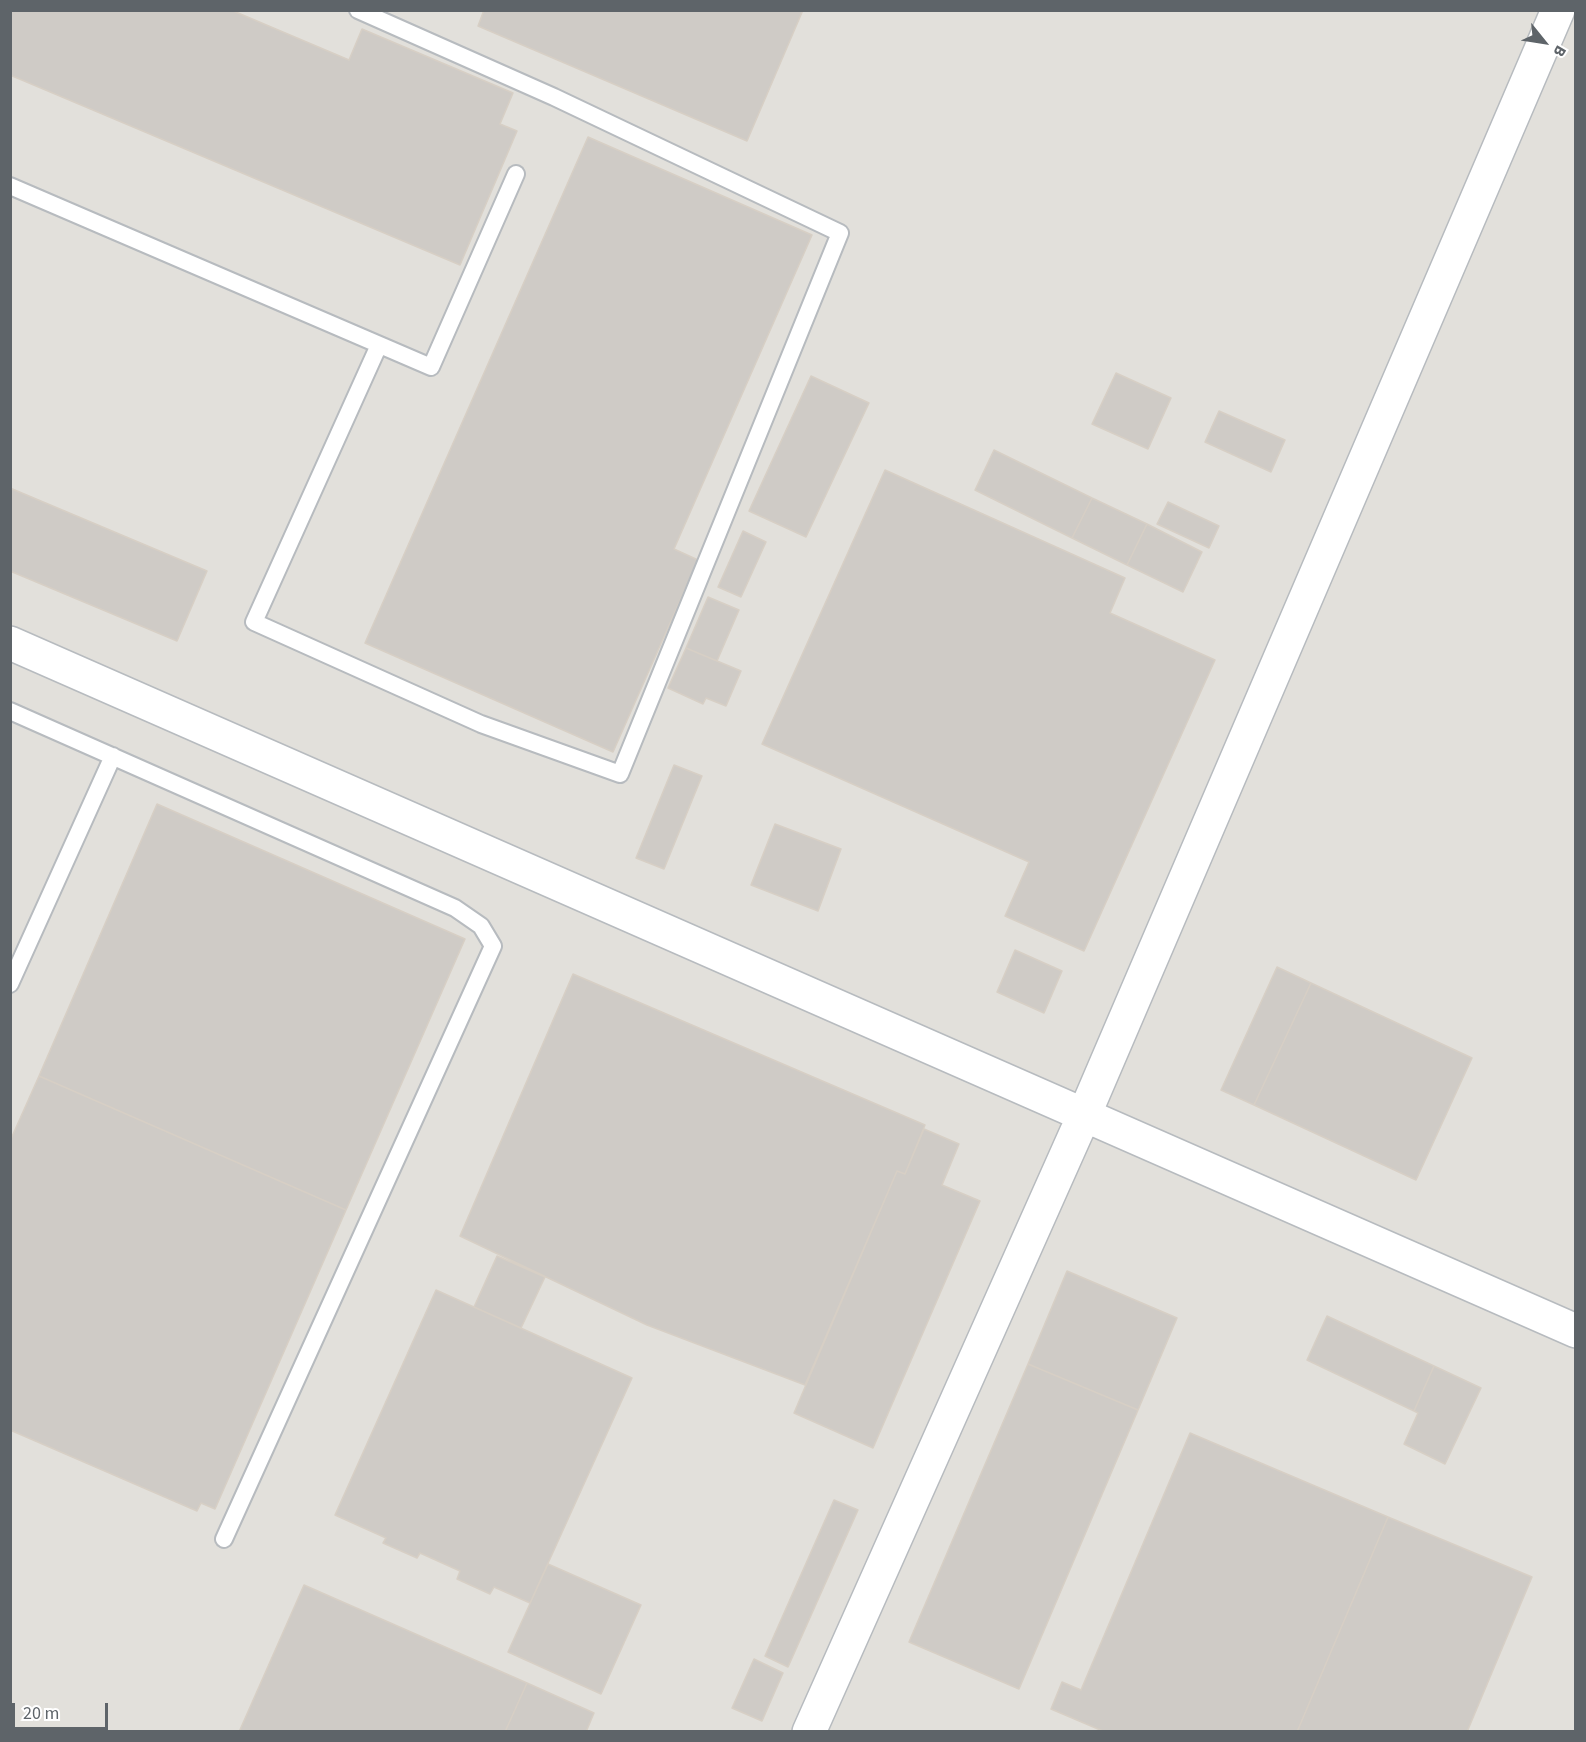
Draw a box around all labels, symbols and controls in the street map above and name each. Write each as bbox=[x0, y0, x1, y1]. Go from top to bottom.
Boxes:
north arrow bbox=[1514, 12, 1574, 72]
text: B bbox=[1548, 41, 1572, 61]
scale bar bbox=[15, 1691, 111, 1729]
text: 20 m bbox=[23, 1701, 59, 1726]

